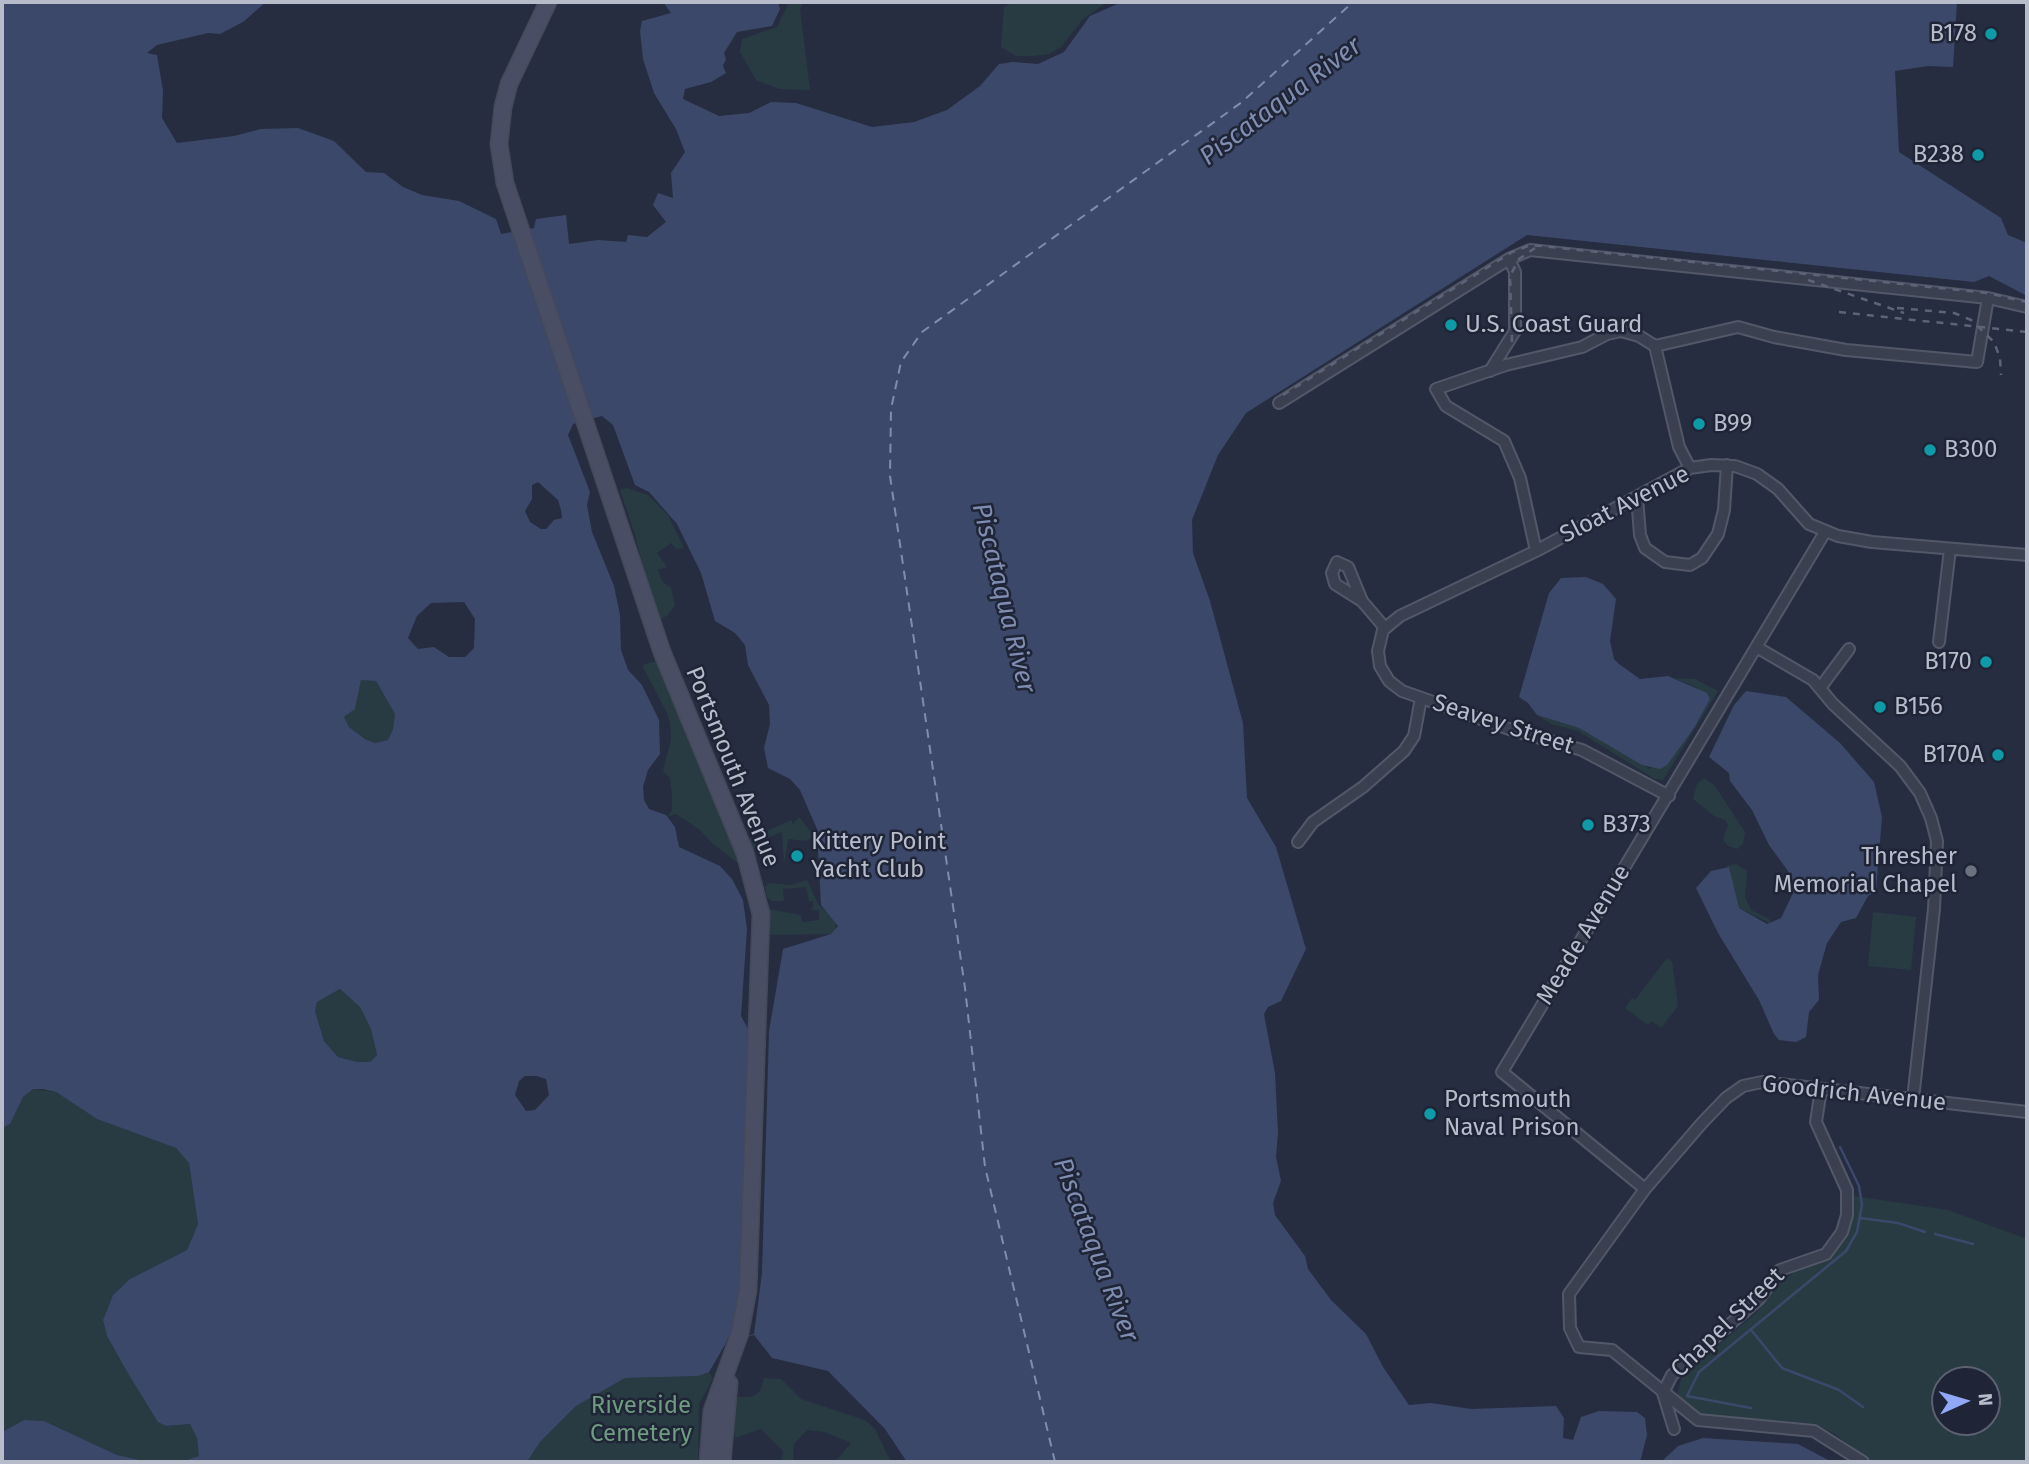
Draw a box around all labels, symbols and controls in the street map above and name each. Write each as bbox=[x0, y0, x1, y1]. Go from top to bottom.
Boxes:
place label: B178 bbox=[1930, 20, 1977, 48]
marker: B178 bbox=[1983, 26, 1999, 42]
water label: Piscataqua River bbox=[1194, 31, 1368, 173]
place label: B238 bbox=[1913, 141, 1964, 169]
marker: B238 bbox=[1970, 147, 1986, 163]
place label: U.S. Coast Guard bbox=[1465, 311, 1642, 339]
marker: U.S. Coast Guard bbox=[1443, 317, 1459, 333]
place label: B99 bbox=[1713, 410, 1752, 438]
marker: B99 bbox=[1691, 416, 1707, 432]
place label: B300 bbox=[1944, 436, 1997, 464]
marker: B300 bbox=[1922, 442, 1938, 458]
street label: Sloat Avenue bbox=[1555, 460, 1695, 550]
water label: Piscataqua River bbox=[964, 500, 1042, 696]
place label: B170 bbox=[1924, 648, 1972, 676]
marker: B170 bbox=[1978, 654, 1994, 670]
street label: Portsmouth Avenue bbox=[679, 663, 785, 871]
street label: Seavey Street bbox=[1429, 689, 1577, 761]
place label: B156 bbox=[1894, 693, 1943, 721]
marker: B156 bbox=[1872, 699, 1888, 715]
place label: B170A bbox=[1922, 741, 1984, 769]
marker: B170A bbox=[1990, 747, 2006, 763]
place label: B373 bbox=[1602, 811, 1651, 839]
marker: B373 bbox=[1580, 817, 1596, 833]
place label: Kittery Point Yacht Club bbox=[811, 828, 946, 884]
place label: Thresher Memorial Chapel bbox=[1774, 843, 1957, 899]
marker: Kittery Point Yacht Club bbox=[789, 848, 805, 864]
street label: Meade Avenue bbox=[1531, 860, 1637, 1010]
marker: Thresher Memorial Chapel bbox=[1963, 863, 1979, 879]
street label: Goodrich Avenue bbox=[1760, 1070, 1948, 1118]
place label: Portsmouth Naval Prison bbox=[1444, 1086, 1580, 1142]
marker: Portsmouth Naval Prison bbox=[1422, 1106, 1438, 1122]
water label: Piscataqua River bbox=[1046, 1154, 1144, 1346]
street label: Chapel Street bbox=[1665, 1262, 1791, 1384]
north arrow bbox=[1931, 1366, 2001, 1436]
park label: Riverside Cemetery bbox=[590, 1392, 692, 1448]
text: N bbox=[1974, 1393, 1997, 1407]

